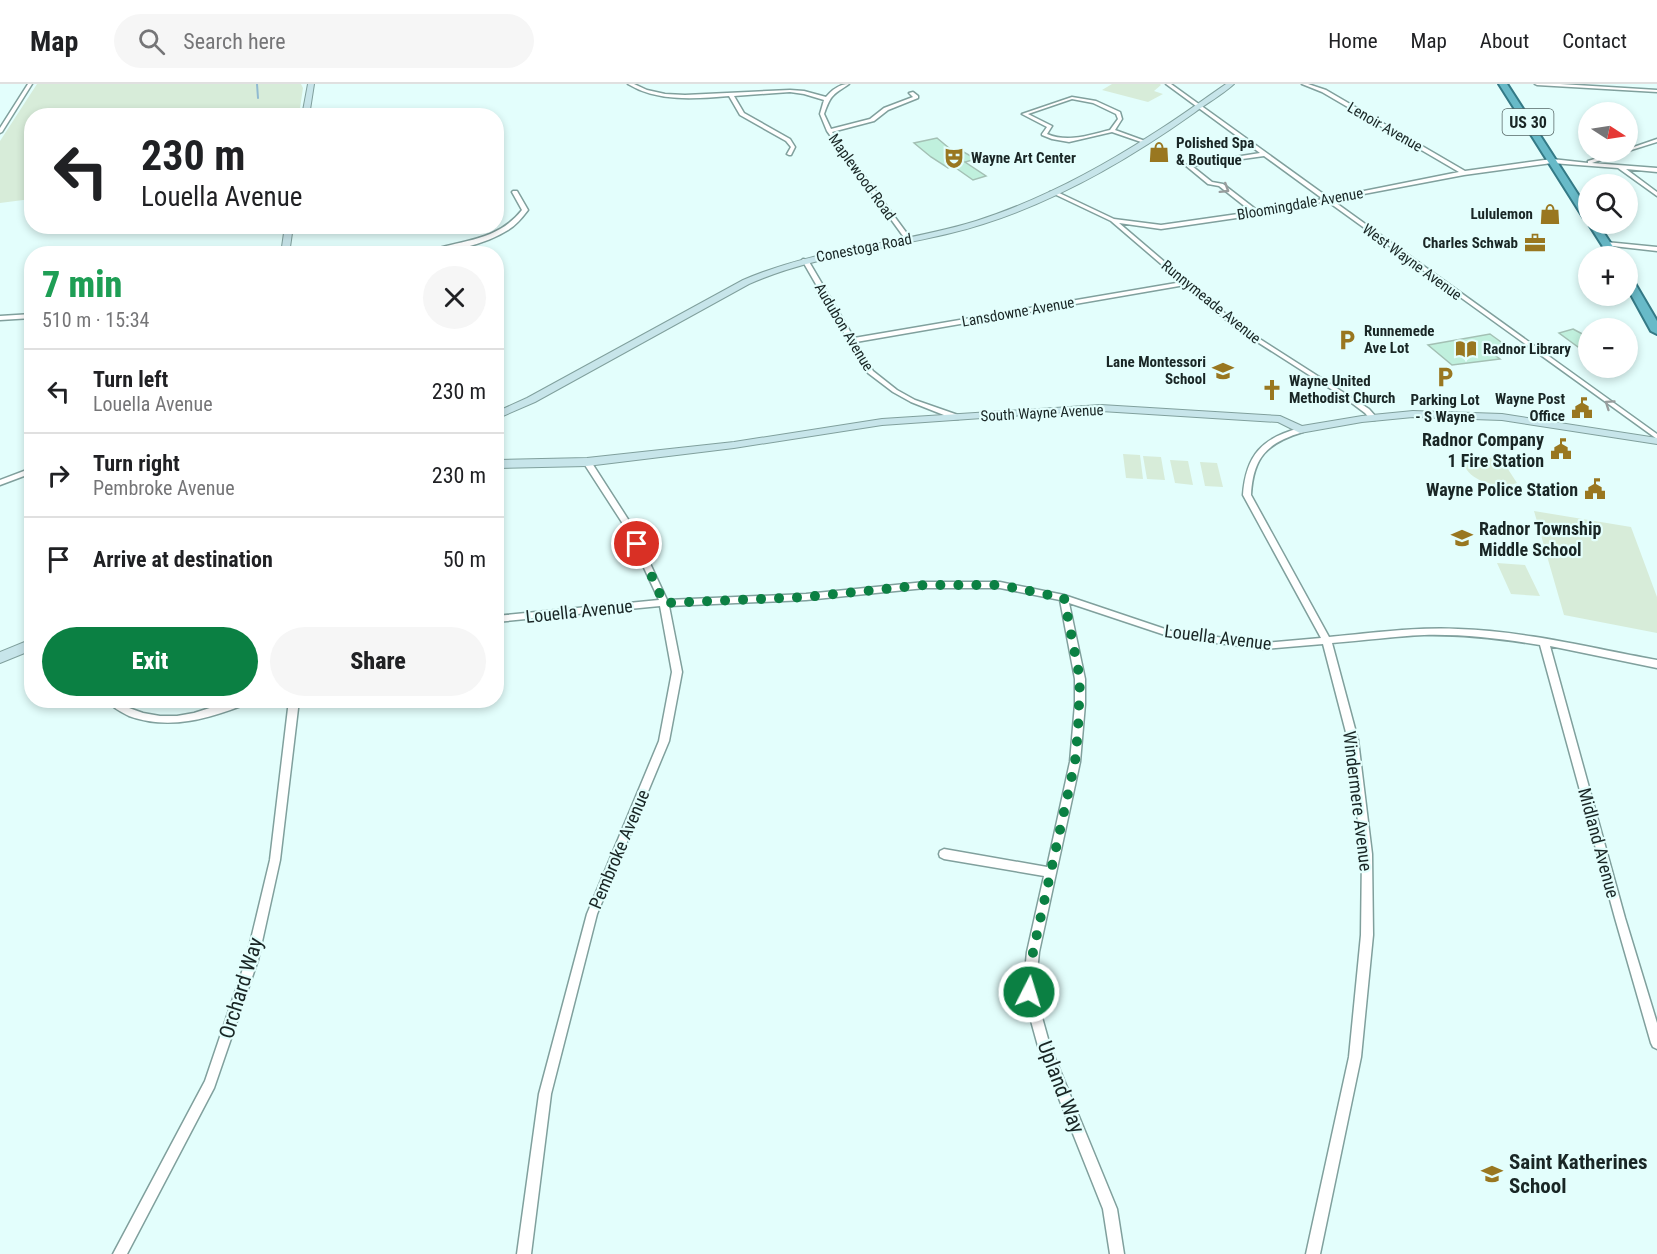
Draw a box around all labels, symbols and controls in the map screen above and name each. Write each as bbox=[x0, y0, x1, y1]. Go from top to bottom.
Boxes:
search box bbox=[114, 14, 534, 68]
text: Map bbox=[30, 25, 78, 58]
icon: search bbox=[135, 25, 168, 58]
text: Search here bbox=[183, 29, 286, 54]
text: Home bbox=[1328, 29, 1378, 53]
text: Map bbox=[1411, 29, 1447, 53]
text: About bbox=[1480, 29, 1529, 53]
text: Contact bbox=[1562, 29, 1627, 53]
street label: Lenoir Avenue bbox=[1344, 98, 1426, 156]
north arrow bbox=[1578, 102, 1638, 162]
map controls bbox=[1578, 102, 1638, 378]
road number: US 30 bbox=[1502, 109, 1553, 135]
street label: Maplewood Road bbox=[825, 130, 899, 224]
text: 230 m bbox=[141, 131, 246, 180]
icon: left bbox=[42, 132, 120, 210]
place label: Polished Spa & Boutique bbox=[1176, 134, 1254, 169]
shop icon: Polished Spa & Boutique bbox=[1147, 140, 1171, 164]
theatre icon: Wayne Art Center bbox=[942, 146, 966, 170]
place label: Wayne Art Center bbox=[971, 149, 1076, 167]
button: search bbox=[1578, 174, 1638, 234]
text: Louella Avenue bbox=[141, 181, 302, 213]
one-way arrow bbox=[1219, 181, 1229, 193]
street label: Bloomingdale Avenue bbox=[1235, 184, 1365, 224]
shop icon: Lululemon bbox=[1538, 202, 1562, 226]
place label: Lululemon bbox=[1470, 205, 1533, 223]
street label: West Wayne Avenue bbox=[1359, 220, 1465, 304]
street label: Conestoga Road bbox=[815, 230, 913, 266]
office icon: Charles Schwab bbox=[1523, 231, 1547, 255]
place label: Charles Schwab bbox=[1422, 234, 1518, 252]
button: + bbox=[1578, 246, 1638, 306]
street label: Runnymeade Avenue bbox=[1158, 256, 1264, 348]
text: 7 min bbox=[42, 264, 122, 306]
button: close bbox=[423, 266, 486, 329]
street label: Audubon Avenue bbox=[811, 280, 877, 374]
street label: Lansdowne Avenue bbox=[960, 293, 1076, 331]
text: 510 m · 15:34 bbox=[42, 308, 149, 332]
button: − bbox=[1578, 318, 1638, 378]
place label: Runnemede Ave Lot bbox=[1364, 322, 1435, 357]
parking icon: Runnemede Ave Lot bbox=[1335, 328, 1359, 352]
library icon: Radnor Library bbox=[1454, 337, 1478, 361]
place label: Radnor Library bbox=[1483, 340, 1571, 358]
place label: Lane Montessori School bbox=[1106, 353, 1206, 388]
school or university icon: Lane Montessori School bbox=[1211, 359, 1235, 383]
parking icon: Parking Lot - S Wayne bbox=[1433, 365, 1457, 389]
text: Turn left bbox=[93, 367, 168, 392]
place label: Wayne United Methodist Church bbox=[1289, 372, 1396, 407]
icon: left bbox=[42, 375, 75, 408]
church icon: Wayne United Methodist Church bbox=[1260, 378, 1284, 402]
text: 230 m bbox=[432, 379, 486, 404]
place label: Wayne Post Office bbox=[1495, 390, 1565, 425]
place label: Parking Lot - S Wayne bbox=[1410, 391, 1480, 426]
text: Louella Avenue bbox=[93, 392, 213, 416]
public building icon: Wayne Post Office bbox=[1570, 396, 1594, 420]
one-way arrow bbox=[1605, 400, 1616, 411]
street label: South Wayne Avenue bbox=[980, 401, 1104, 425]
place label: Radnor Company 1 Fire Station bbox=[1422, 429, 1544, 471]
public building icon: Radnor Company 1 Fire Station bbox=[1549, 437, 1573, 461]
text: Turn right bbox=[93, 451, 180, 476]
icon: right bbox=[42, 459, 75, 492]
text: 230 m bbox=[432, 463, 486, 488]
text: Pembroke Avenue bbox=[93, 476, 235, 500]
public building icon: Wayne Police Station bbox=[1583, 477, 1607, 501]
place label: Wayne Police Station bbox=[1426, 479, 1578, 500]
pin bbox=[611, 518, 662, 569]
place label: Radnor Township Middle School bbox=[1479, 518, 1602, 560]
school or university icon: Radnor Township Middle School bbox=[1450, 526, 1474, 550]
icon: arrive bbox=[620, 527, 653, 560]
icon: arrive bbox=[42, 543, 75, 576]
text: Arrive at destination bbox=[93, 547, 273, 572]
text: 50 m bbox=[443, 547, 486, 572]
street label: Louella Avenue bbox=[524, 595, 634, 627]
street label: Louella Avenue bbox=[1163, 620, 1273, 654]
button: Exit bbox=[42, 627, 258, 696]
button: Share bbox=[270, 627, 486, 696]
street label: Windermere Avenue bbox=[1339, 730, 1377, 872]
street label: Pembroke Avenue bbox=[584, 786, 654, 912]
street label: Midland Avenue bbox=[1574, 786, 1624, 900]
street label: Orchard Way bbox=[214, 934, 268, 1041]
position arrow bbox=[997, 960, 1061, 1024]
street label: Upland Way bbox=[1032, 1038, 1090, 1137]
place label: Saint Katherines School bbox=[1509, 1150, 1648, 1198]
school or university icon: Saint Katherines School bbox=[1480, 1162, 1504, 1186]

